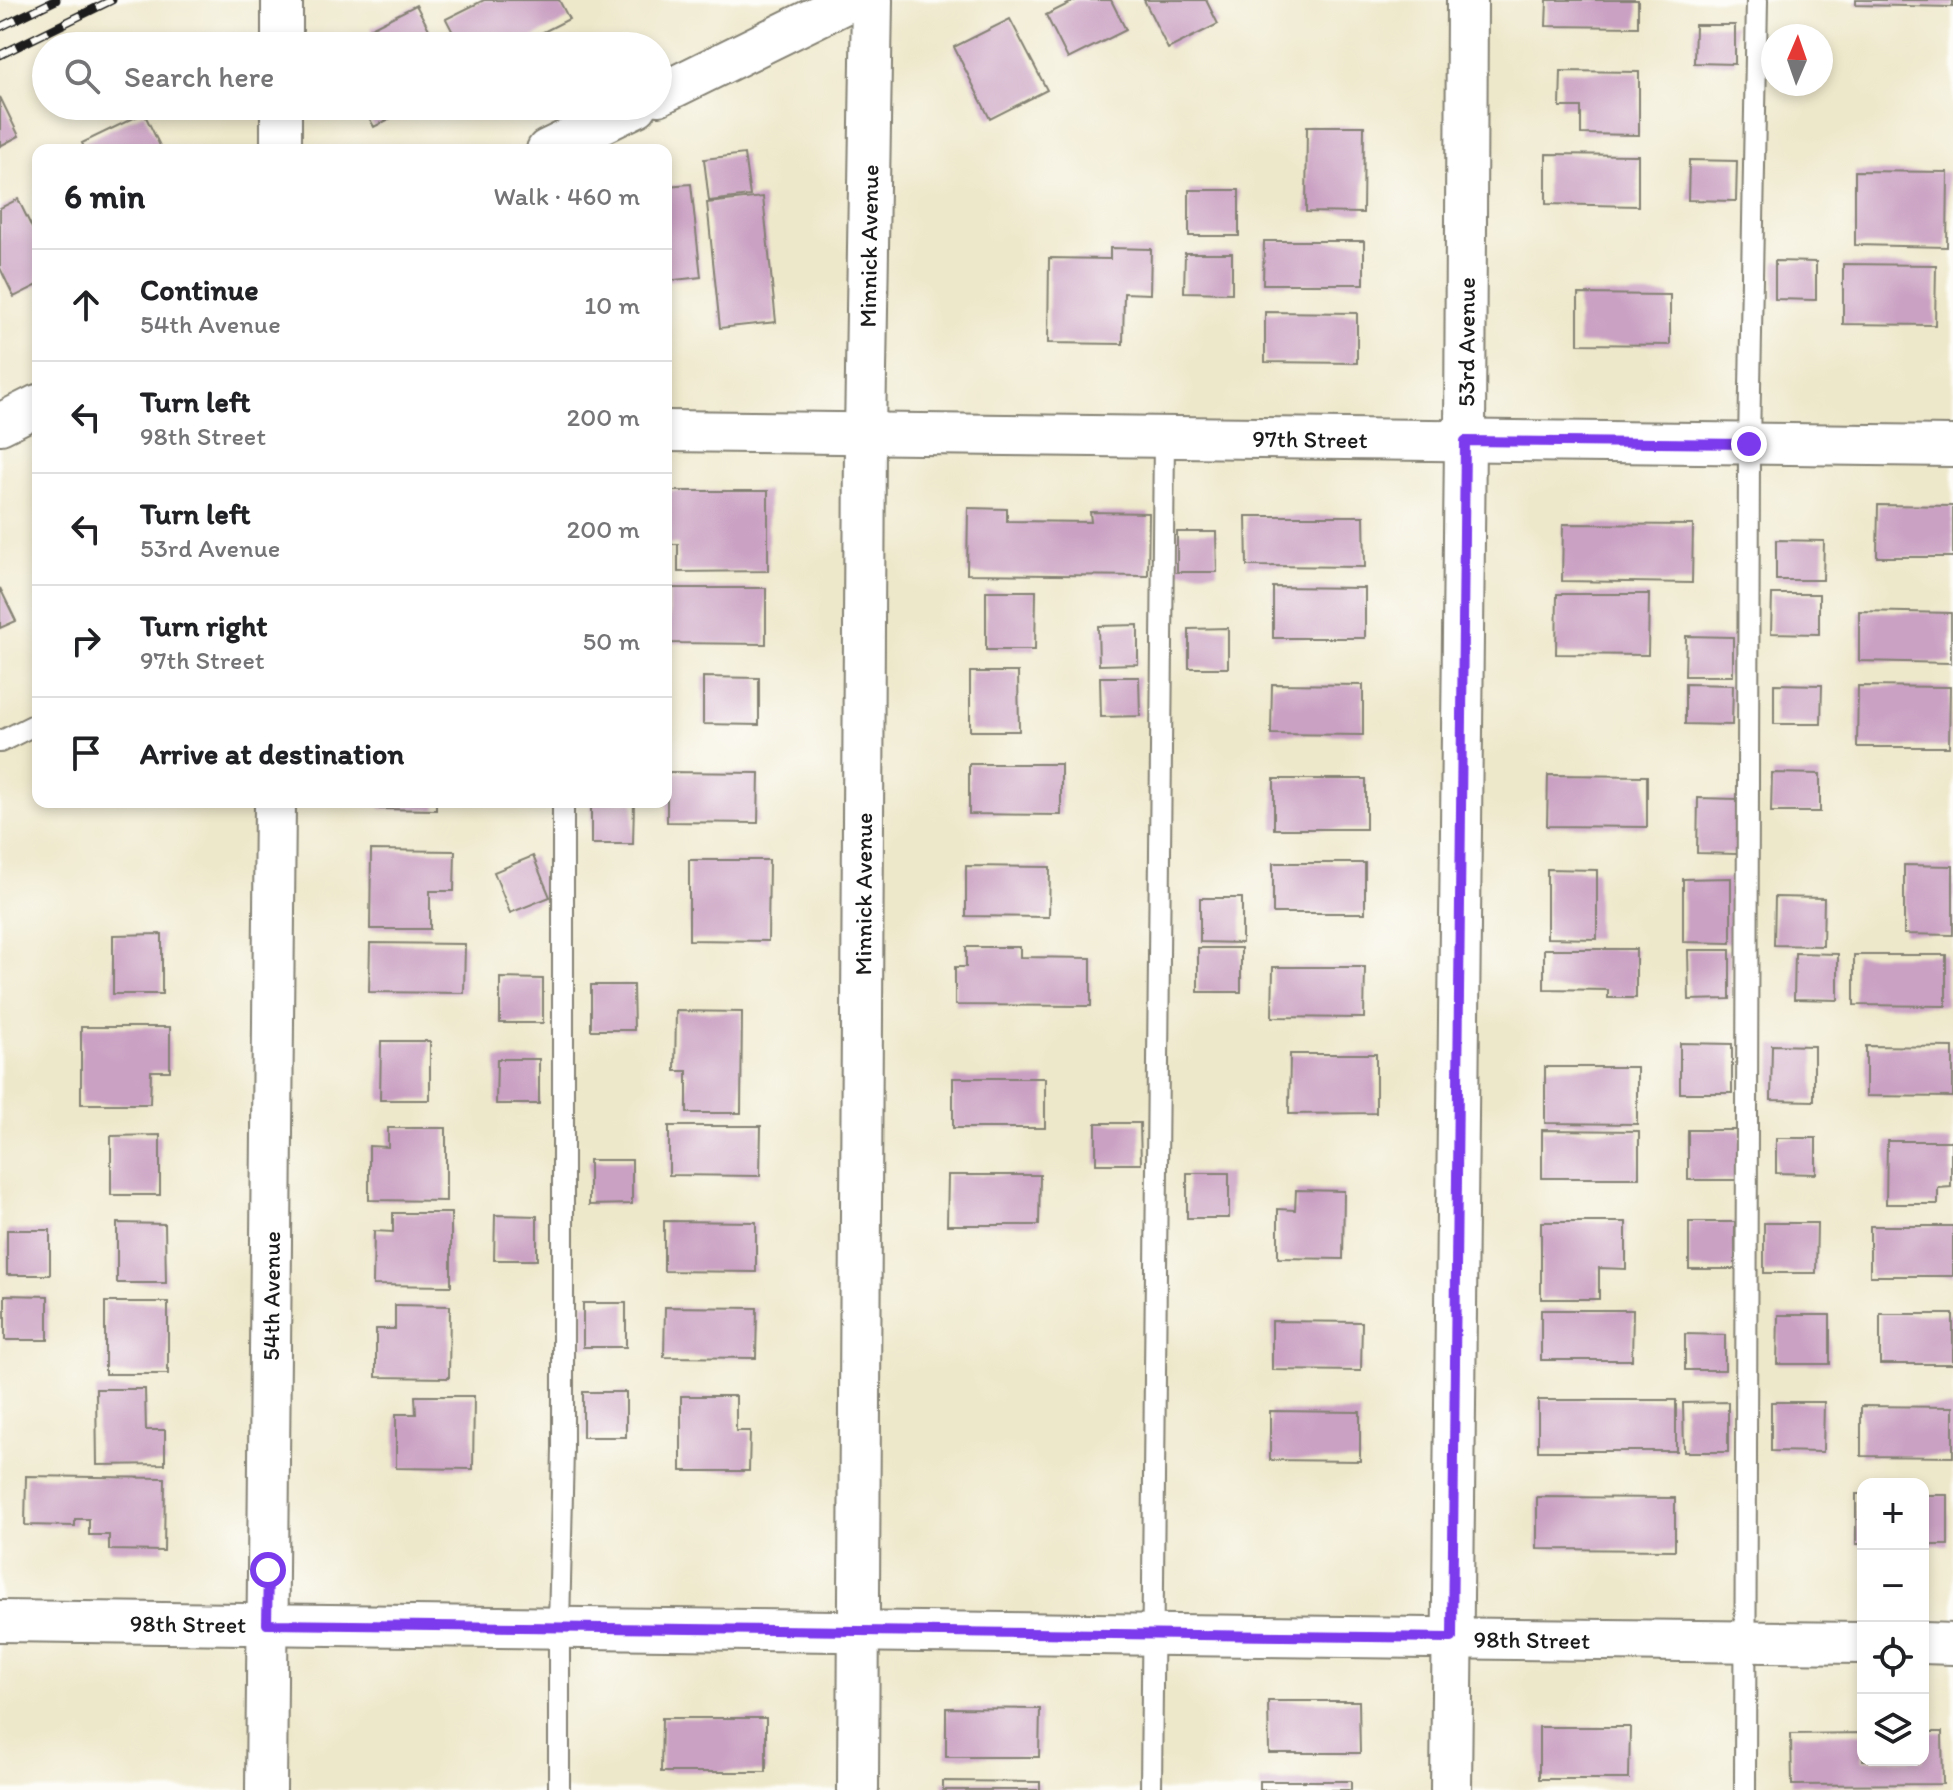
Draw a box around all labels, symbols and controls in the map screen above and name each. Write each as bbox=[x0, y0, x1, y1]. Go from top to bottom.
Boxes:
north arrow bbox=[1761, 24, 1833, 96]
search box bbox=[32, 32, 672, 120]
icon: search bbox=[60, 54, 104, 98]
text: Search here bbox=[124, 58, 274, 95]
street label: Minnick Avenue bbox=[852, 164, 884, 328]
text: 6 min bbox=[64, 176, 145, 217]
text: Walk · 460 m bbox=[493, 180, 640, 212]
text: Continue bbox=[140, 271, 259, 308]
street label: 53rd Avenue bbox=[1451, 277, 1480, 407]
icon: ahead bbox=[64, 283, 108, 327]
text: 10 m bbox=[584, 289, 640, 321]
text: 54th Avenue bbox=[140, 308, 281, 340]
text: Turn left bbox=[140, 383, 251, 420]
icon: left bbox=[64, 395, 108, 439]
text: 200 m bbox=[567, 401, 640, 433]
text: 98th Street bbox=[140, 420, 266, 452]
street label: 97th Street bbox=[1252, 423, 1368, 454]
route end bbox=[1731, 426, 1767, 462]
text: Turn left bbox=[140, 495, 251, 532]
icon: left bbox=[64, 507, 108, 551]
text: 200 m bbox=[567, 513, 640, 545]
text: 53rd Avenue bbox=[140, 532, 280, 564]
text: Turn right bbox=[140, 607, 268, 644]
icon: right bbox=[64, 619, 108, 663]
text: 50 m bbox=[583, 625, 640, 657]
text: 97th Street bbox=[140, 644, 265, 676]
icon: arrive bbox=[64, 731, 108, 775]
text: Arrive at destination bbox=[140, 735, 404, 772]
street label: Minnick Avenue bbox=[848, 812, 878, 976]
street label: 54th Avenue bbox=[255, 1231, 286, 1361]
map controls bbox=[1857, 1478, 1929, 1766]
button: + bbox=[1857, 1478, 1929, 1550]
button: − bbox=[1857, 1550, 1929, 1622]
route start bbox=[250, 1552, 286, 1588]
street label: 98th Street bbox=[130, 1608, 246, 1638]
button: locate bbox=[1857, 1622, 1929, 1694]
street label: 98th Street bbox=[1474, 1624, 1590, 1654]
button: layers bbox=[1857, 1694, 1929, 1766]

